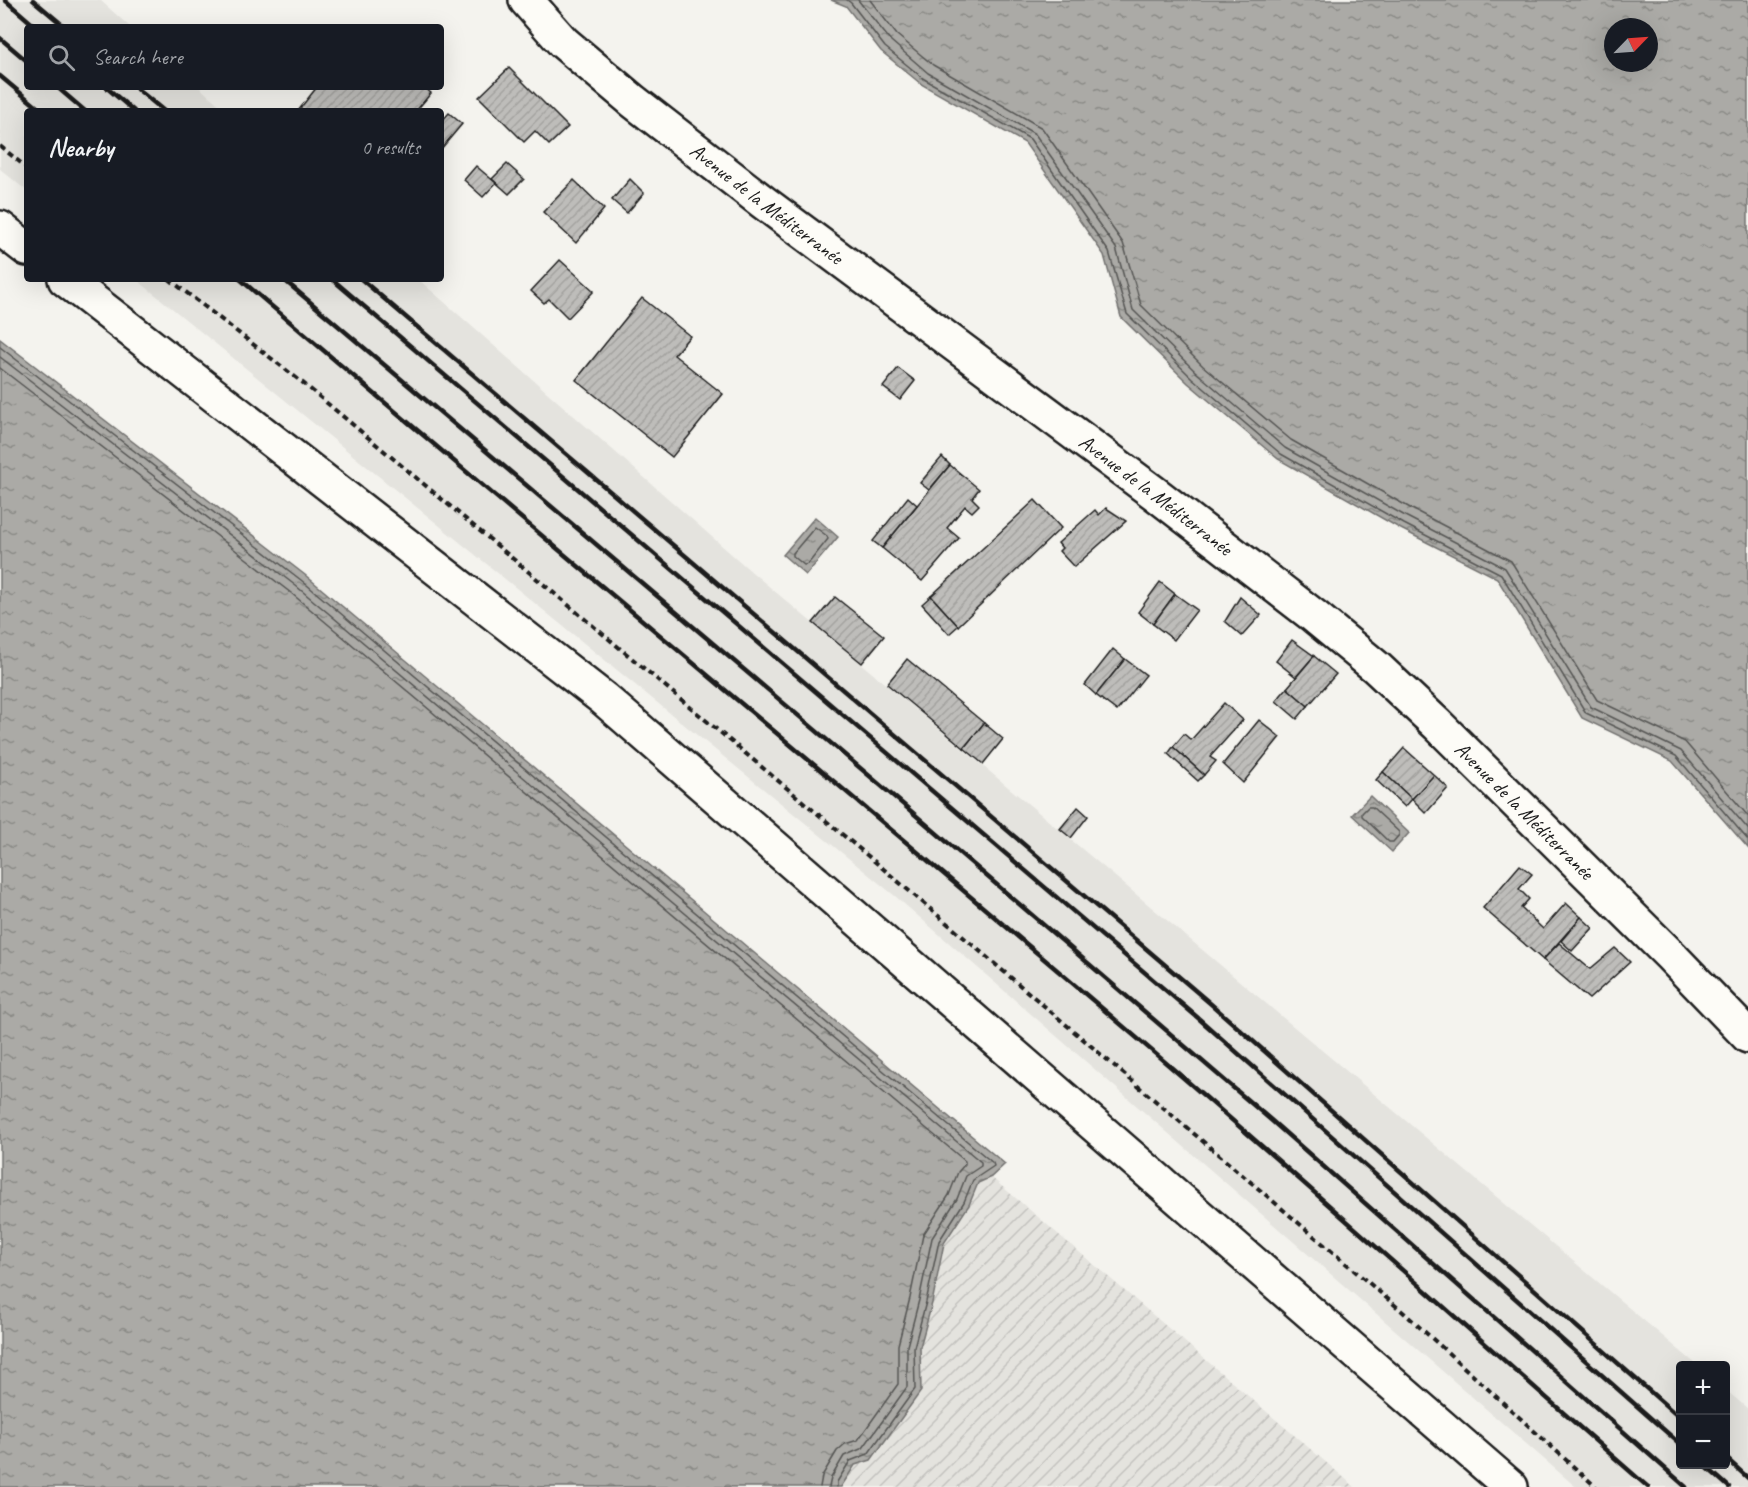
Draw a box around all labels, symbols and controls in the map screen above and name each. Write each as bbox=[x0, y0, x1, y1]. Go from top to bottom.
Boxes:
north arrow bbox=[1604, 18, 1658, 72]
search box bbox=[24, 24, 444, 90]
icon: search bbox=[45, 41, 78, 74]
text: Search here bbox=[93, 43, 183, 71]
text: Nearby bbox=[48, 131, 113, 164]
text: 0 results bbox=[361, 135, 420, 160]
street label: Avenue de la Méditerranée bbox=[685, 137, 850, 271]
street label: Avenue de la Méditerranée bbox=[1074, 429, 1239, 563]
street label: Avenue de la Méditerranée bbox=[1449, 736, 1601, 887]
map controls bbox=[1676, 1361, 1730, 1469]
button: + bbox=[1676, 1361, 1730, 1415]
button: − bbox=[1676, 1415, 1730, 1469]

